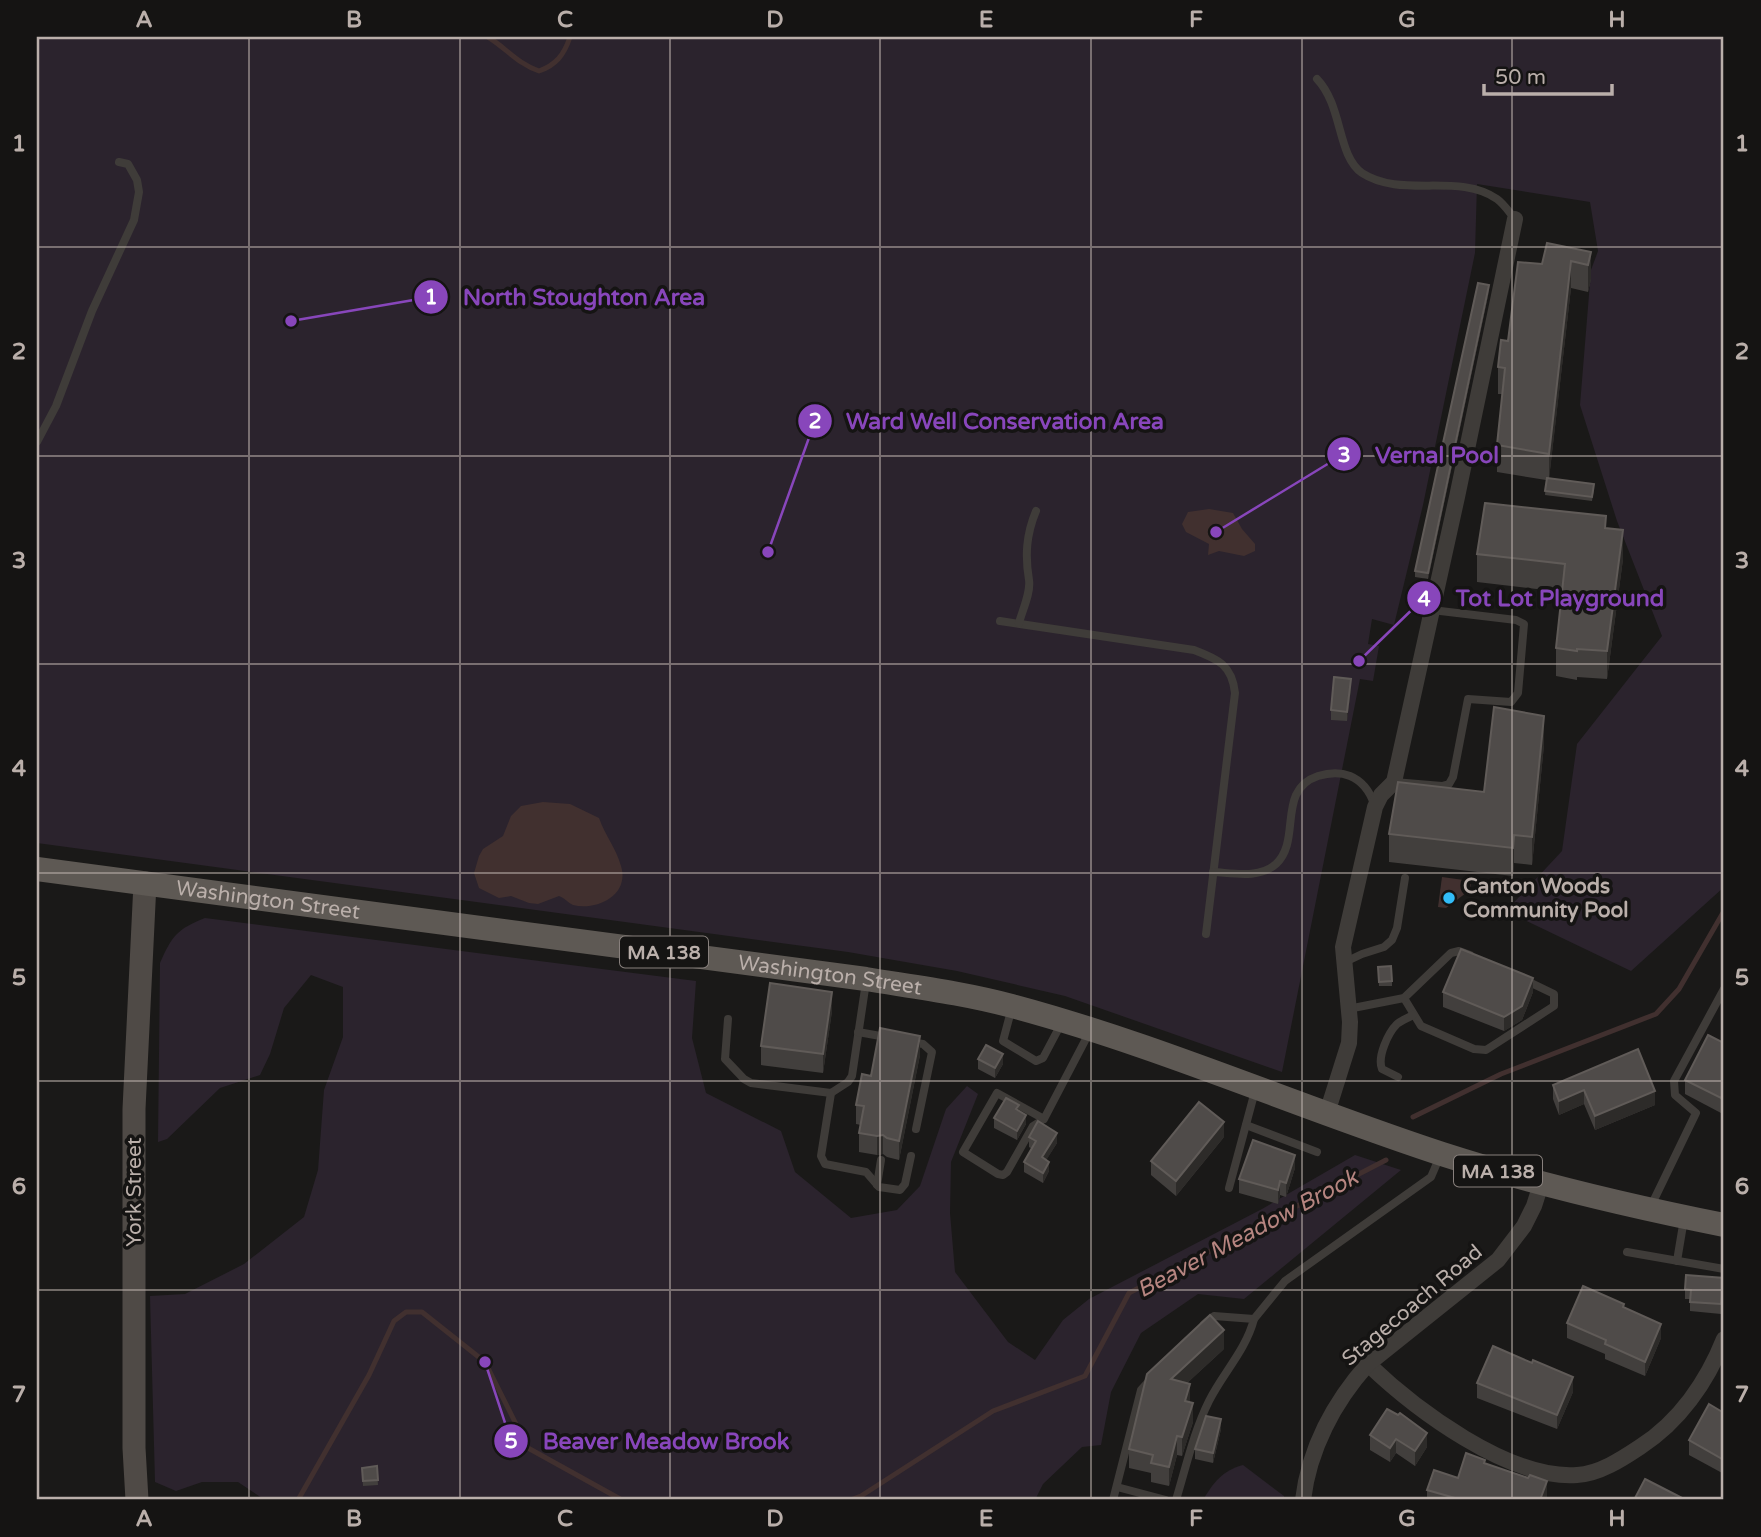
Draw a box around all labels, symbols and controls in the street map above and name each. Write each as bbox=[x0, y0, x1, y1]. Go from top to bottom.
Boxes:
text: A bbox=[135, 6, 153, 34]
text: B bbox=[346, 6, 362, 34]
text: C bbox=[557, 6, 573, 34]
text: D bbox=[766, 6, 784, 34]
text: E bbox=[979, 6, 993, 34]
text: F bbox=[1189, 6, 1203, 34]
text: G bbox=[1398, 6, 1416, 34]
text: H bbox=[1608, 6, 1626, 34]
scale bar bbox=[1484, 52, 1612, 96]
text: 50 m bbox=[1495, 65, 1546, 90]
text: 1 bbox=[12, 130, 26, 158]
text: 1 bbox=[1735, 130, 1749, 158]
callout: North Stoughton Area bbox=[414, 275, 719, 319]
text: North Stoughton Area bbox=[463, 284, 705, 312]
text: 1 bbox=[424, 285, 438, 310]
text: 2 bbox=[12, 338, 26, 366]
text: 2 bbox=[1735, 338, 1749, 366]
callout: Ward Well Conservation Area bbox=[797, 399, 1178, 443]
text: Ward Well Conservation Area bbox=[846, 408, 1164, 436]
text: 2 bbox=[808, 409, 822, 434]
callout: Vernal Pool bbox=[1326, 432, 1513, 476]
text: Vernal Pool bbox=[1375, 442, 1499, 470]
text: 3 bbox=[1337, 443, 1351, 468]
text: 3 bbox=[12, 547, 26, 575]
text: 3 bbox=[1735, 547, 1749, 575]
callout: Tot Lot Playground bbox=[1407, 576, 1678, 620]
text: Tot Lot Playground bbox=[1455, 585, 1664, 613]
text: 4 bbox=[1417, 587, 1431, 612]
text: 4 bbox=[12, 755, 27, 783]
text: 4 bbox=[1735, 755, 1750, 783]
place label: Canton Woods Community Pool bbox=[1463, 874, 1629, 923]
street label: Washington Street bbox=[174, 876, 361, 925]
marker: Canton Woods Community Pool bbox=[1441, 890, 1457, 906]
road number: MA 138 bbox=[620, 936, 708, 968]
street label: Washington Street bbox=[736, 950, 924, 1001]
text: 5 bbox=[12, 964, 26, 992]
text: 5 bbox=[1735, 964, 1749, 992]
street label: York Street bbox=[122, 1137, 147, 1247]
road number: MA 138 bbox=[1454, 1156, 1542, 1186]
water label: Beaver Meadow Brook bbox=[1132, 1163, 1364, 1304]
text: 6 bbox=[12, 1173, 26, 1201]
text: 6 bbox=[1735, 1173, 1749, 1201]
street label: Stagecoach Road bbox=[1337, 1239, 1488, 1371]
text: 7 bbox=[12, 1381, 26, 1409]
text: 7 bbox=[1735, 1381, 1749, 1409]
callout: Beaver Meadow Brook bbox=[494, 1419, 803, 1463]
text: Beaver Meadow Brook bbox=[543, 1428, 790, 1456]
text: 5 bbox=[504, 1429, 518, 1454]
text: A bbox=[135, 1505, 153, 1533]
text: B bbox=[346, 1505, 362, 1533]
text: C bbox=[557, 1505, 573, 1533]
text: D bbox=[766, 1505, 784, 1533]
text: E bbox=[979, 1505, 993, 1533]
text: F bbox=[1189, 1505, 1203, 1533]
text: G bbox=[1398, 1505, 1416, 1533]
text: H bbox=[1608, 1505, 1626, 1533]

